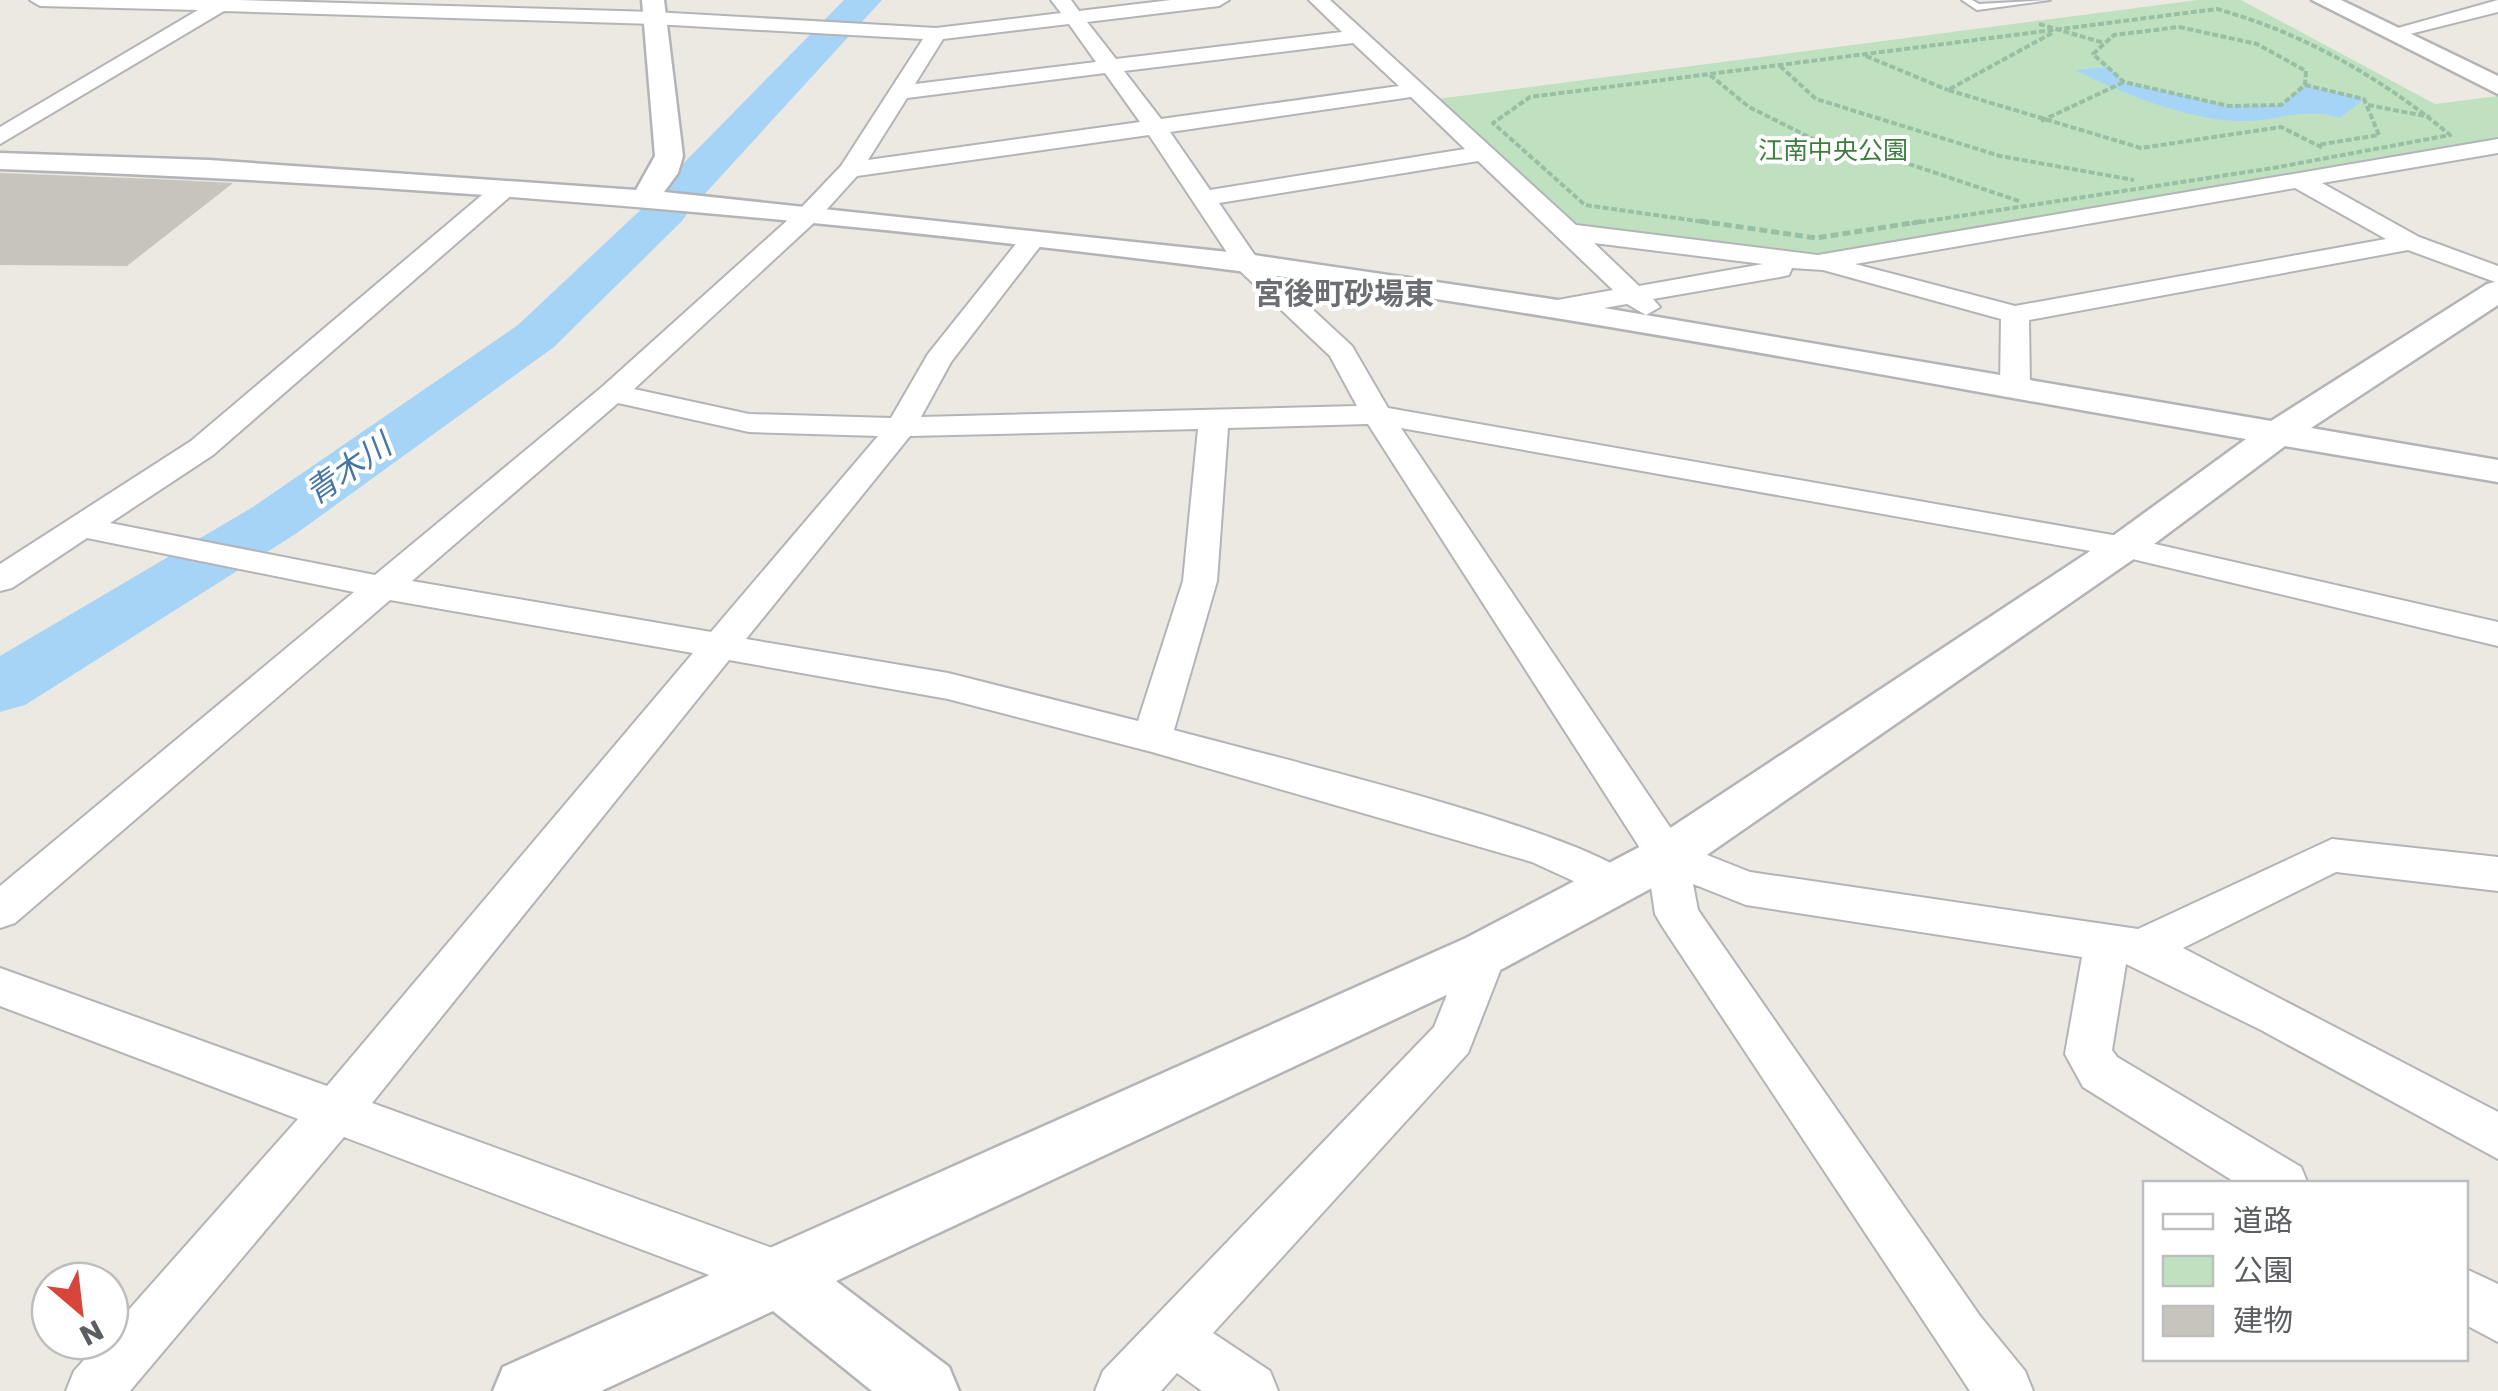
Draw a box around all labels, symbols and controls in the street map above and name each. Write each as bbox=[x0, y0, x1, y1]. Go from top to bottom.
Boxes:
park label: 江南中央公園 bbox=[1758, 133, 1908, 168]
district label: 宮後町砂場東 bbox=[1254, 272, 1434, 315]
water label: 青木川 bbox=[295, 421, 402, 515]
legend bbox=[2143, 1181, 2468, 1361]
text: 道路 bbox=[2233, 1199, 2293, 1242]
text: 公園 bbox=[2233, 1249, 2293, 1292]
north arrow bbox=[30, 1261, 130, 1361]
text: 建物 bbox=[2233, 1299, 2293, 1342]
text: N bbox=[73, 1310, 110, 1355]

